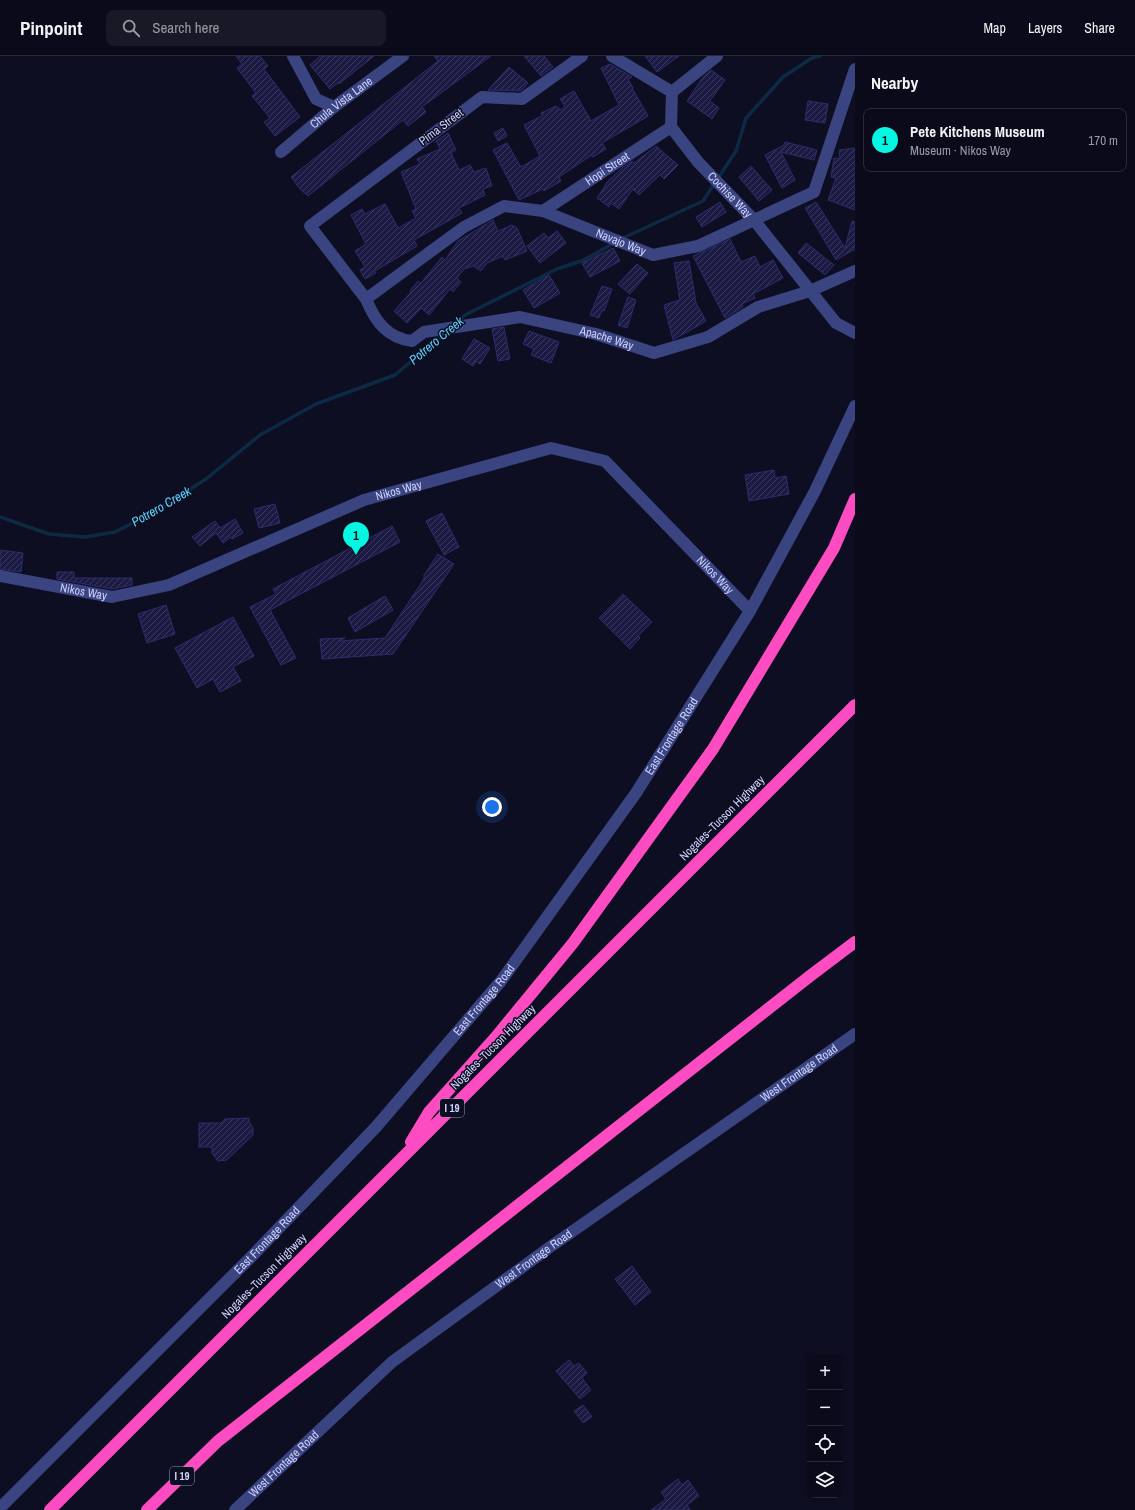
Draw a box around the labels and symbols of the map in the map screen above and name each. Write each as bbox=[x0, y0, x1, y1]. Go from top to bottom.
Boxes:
street label: Chula Vista Lane bbox=[307, 73, 376, 132]
street label: Pima Street bbox=[415, 105, 467, 149]
street label: Hopi Street bbox=[582, 148, 633, 189]
street label: Cochise Way bbox=[704, 168, 756, 222]
street label: Navajo Way bbox=[593, 225, 648, 259]
water label: Potrero Creek bbox=[405, 312, 468, 368]
street label: Apache Way bbox=[577, 322, 636, 354]
street label: Nikos Way bbox=[374, 476, 424, 504]
water label: Potrero Creek bbox=[128, 482, 195, 530]
pin: 1 bbox=[343, 522, 369, 555]
street label: Nikos Way bbox=[693, 552, 737, 598]
street label: Nikos Way bbox=[59, 579, 108, 604]
street label: East Frontage Road bbox=[641, 695, 702, 778]
street label: Nogales–Tucson Highway bbox=[676, 772, 768, 864]
your location bbox=[482, 797, 502, 817]
street label: East Frontage Road bbox=[450, 961, 518, 1039]
street label: Nogales–Tucson Highway bbox=[447, 1001, 539, 1093]
street label: West Frontage Road bbox=[757, 1040, 841, 1106]
road number: I 19 bbox=[440, 1099, 464, 1117]
street label: East Frontage Road bbox=[230, 1203, 303, 1278]
street label: West Frontage Road bbox=[492, 1226, 575, 1292]
street label: Nogales–Tucson Highway bbox=[218, 1230, 310, 1322]
street label: West Frontage Road bbox=[245, 1427, 322, 1501]
road number: I 19 bbox=[170, 1467, 194, 1485]

